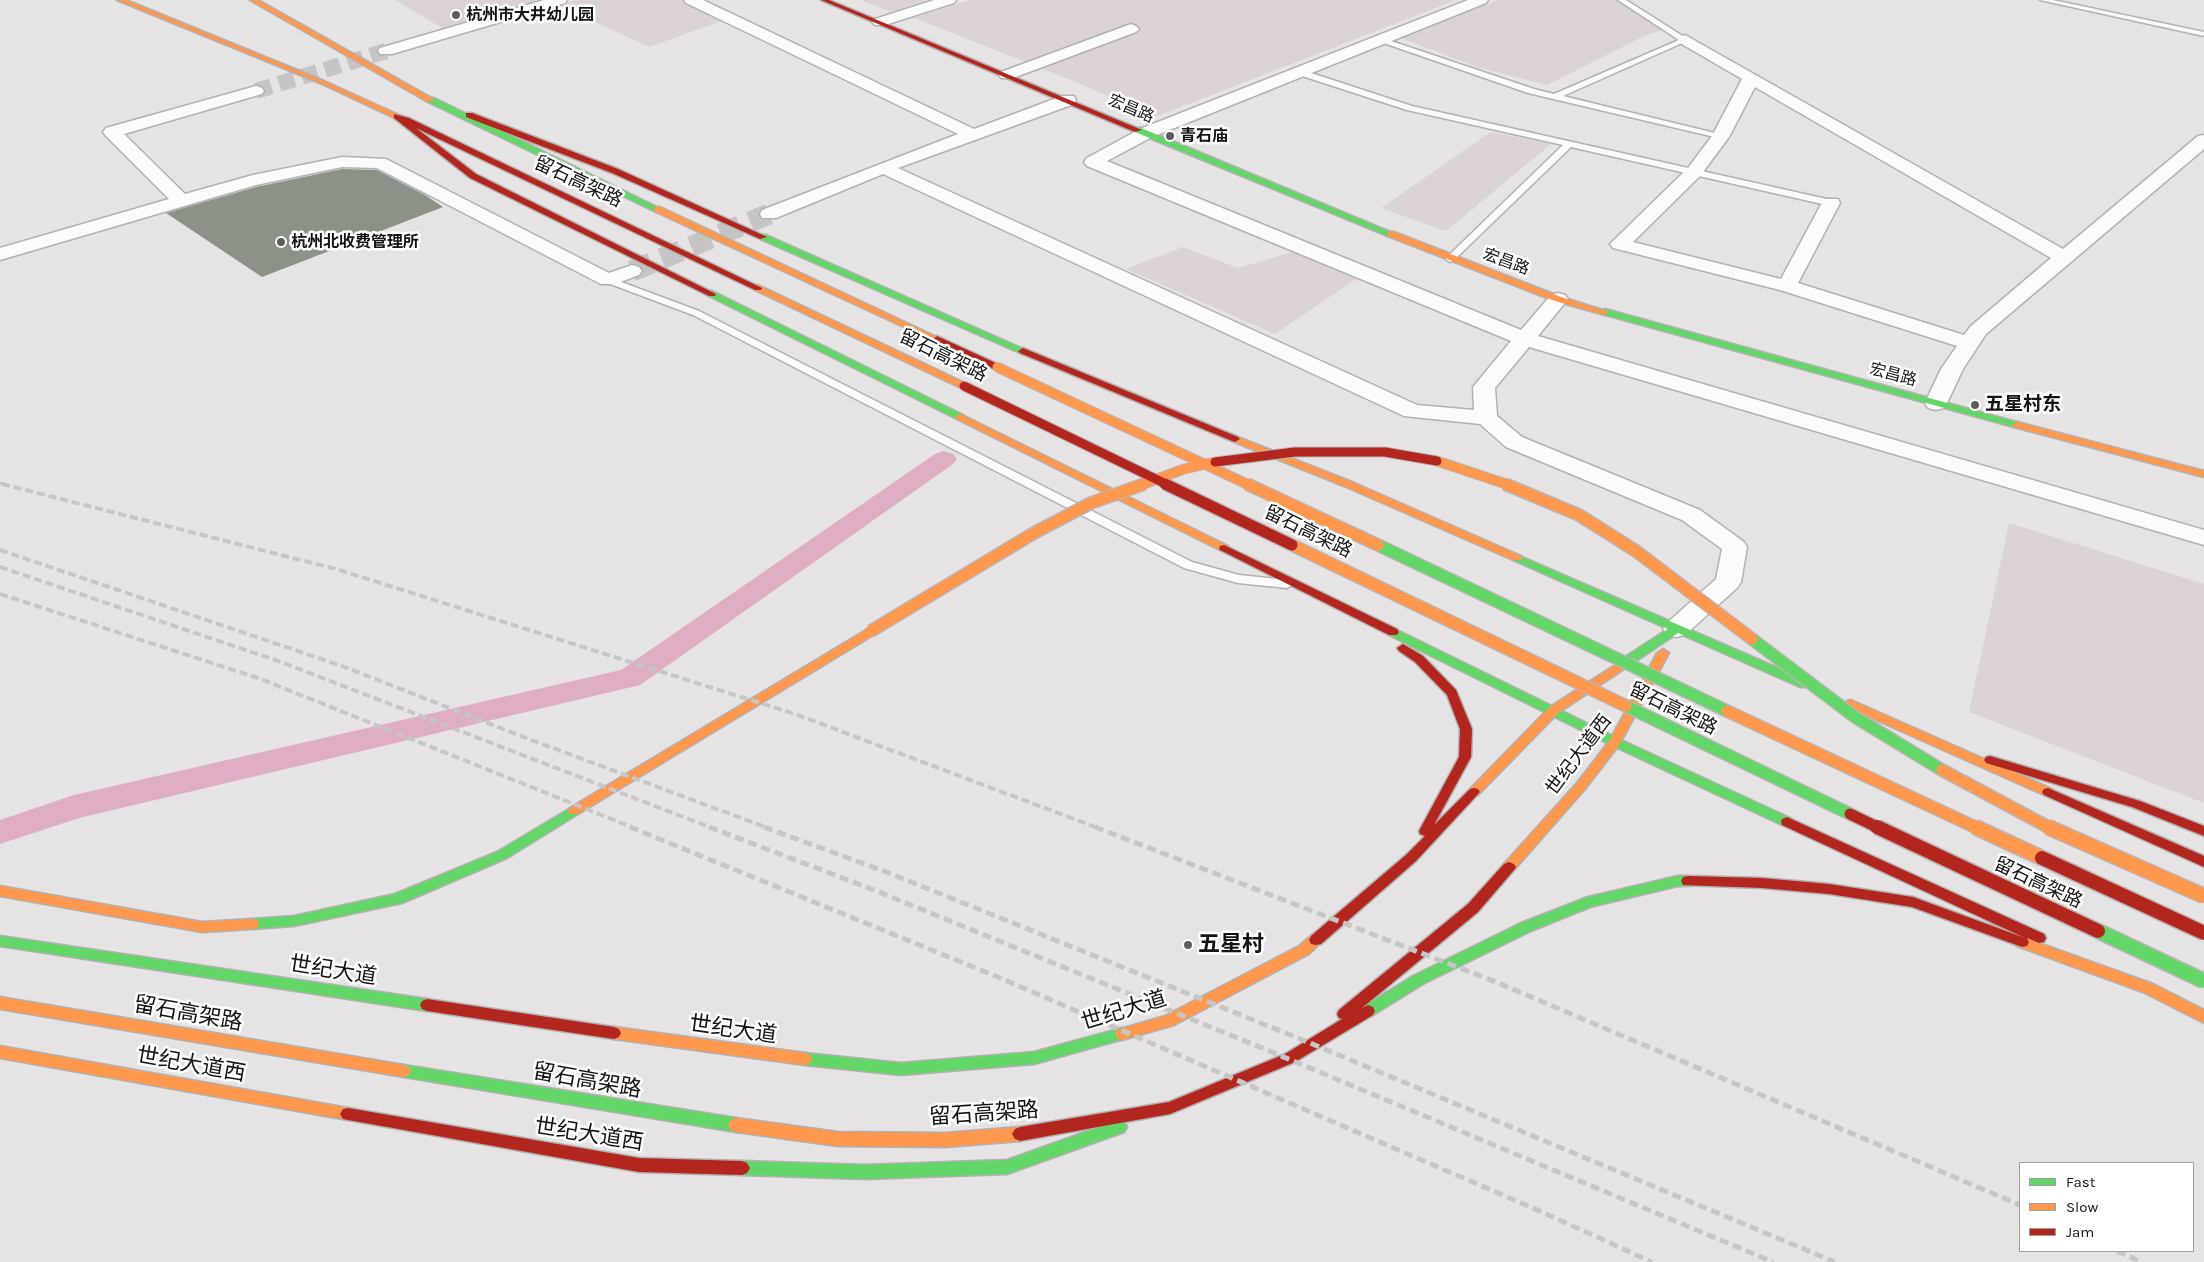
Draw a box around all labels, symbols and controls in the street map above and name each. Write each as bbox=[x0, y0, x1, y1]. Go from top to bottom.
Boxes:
place label: 杭州市大井幼儿园 bbox=[466, 5, 594, 25]
marker: 杭州市大井幼儿园 bbox=[450, 9, 462, 21]
street label: 宏昌路 bbox=[1105, 91, 1157, 127]
place label: 青石庙 bbox=[1180, 126, 1228, 146]
marker: 青石庙 bbox=[1164, 130, 1176, 142]
street label: 留石高架路 bbox=[530, 152, 626, 212]
place label: 杭州北收费管理所 bbox=[291, 232, 419, 252]
marker: 杭州北收费管理所 bbox=[275, 236, 287, 248]
street label: 宏昌路 bbox=[1480, 245, 1532, 279]
street label: 留石高架路 bbox=[895, 325, 991, 387]
street label: 宏昌路 bbox=[1867, 360, 1919, 390]
place label: 五星村东 bbox=[1985, 394, 2061, 416]
marker: 五星村东 bbox=[1969, 399, 1981, 411]
street label: 留石高架路 bbox=[1260, 501, 1356, 563]
street label: 留石高架路 bbox=[1625, 678, 1721, 740]
street label: 世纪大道西 bbox=[1541, 710, 1617, 800]
street label: 留石高架路 bbox=[1990, 853, 2086, 913]
place label: 五星村 bbox=[1198, 932, 1264, 958]
marker: 五星村 bbox=[1182, 939, 1194, 951]
street label: 世纪大道 bbox=[287, 951, 379, 991]
street label: 世纪大道 bbox=[1078, 986, 1170, 1036]
street label: 留石高架路 bbox=[132, 991, 244, 1037]
street label: 世纪大道 bbox=[688, 1011, 778, 1049]
street label: 世纪大道西 bbox=[135, 1042, 247, 1088]
street label: 留石高架路 bbox=[531, 1058, 643, 1104]
street label: 留石高架路 bbox=[928, 1097, 1040, 1131]
street label: 世纪大道西 bbox=[533, 1113, 645, 1157]
legend bbox=[2019, 1162, 2194, 1252]
text: Fast bbox=[2066, 1173, 2095, 1191]
text: Slow bbox=[2066, 1198, 2098, 1216]
text: Jam bbox=[2066, 1223, 2094, 1241]

